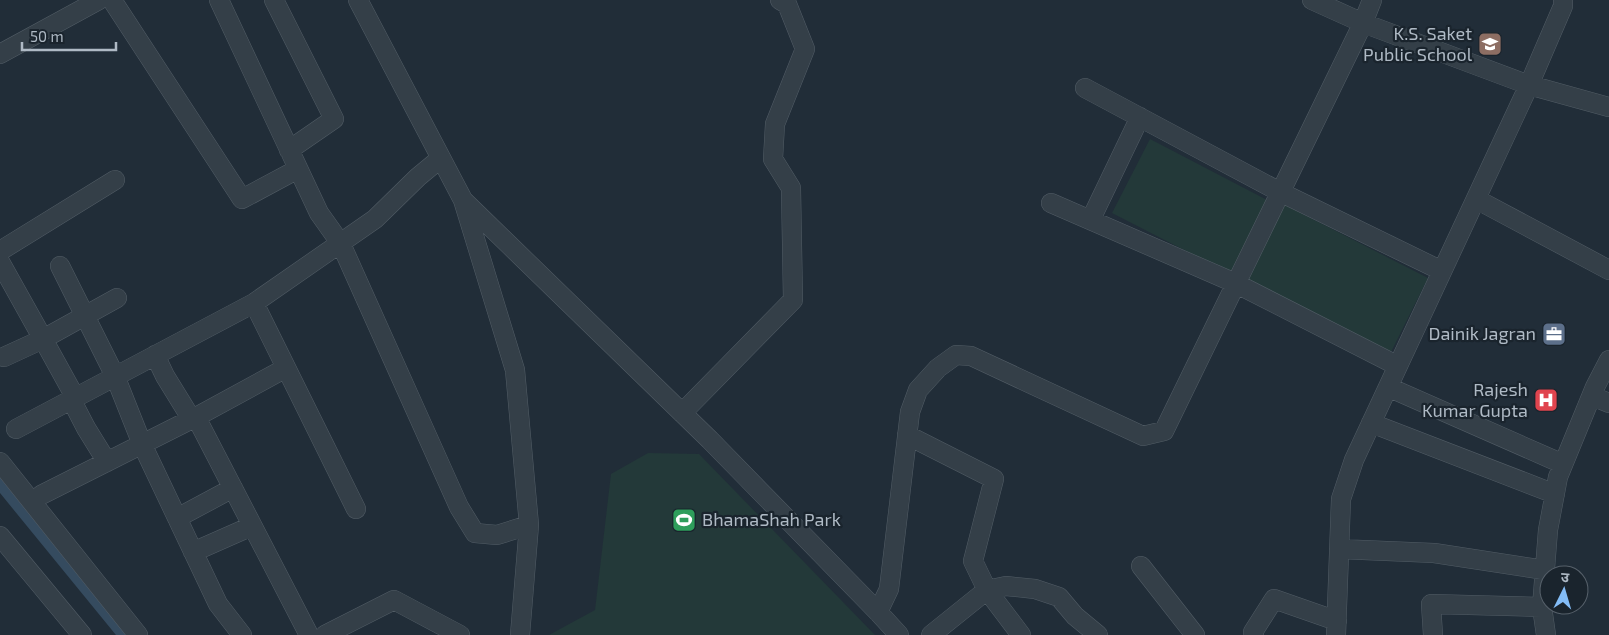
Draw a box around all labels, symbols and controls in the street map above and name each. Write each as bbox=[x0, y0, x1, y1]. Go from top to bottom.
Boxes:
scale bar bbox=[22, 20, 116, 52]
place label: K.S. Saket Public School bbox=[1363, 22, 1473, 65]
text: 50 m bbox=[30, 27, 64, 45]
school or university icon: K.S. Saket Public School bbox=[1477, 31, 1503, 57]
office icon: Dainik Jagran bbox=[1541, 321, 1567, 347]
place label: Dainik Jagran bbox=[1429, 322, 1536, 344]
place label: Rajesh Kumar Gupta bbox=[1422, 378, 1528, 421]
hospital icon: Rajesh Kumar Gupta bbox=[1533, 387, 1559, 413]
sports icon: BhamaShah Park bbox=[671, 507, 697, 533]
place label: BhamaShah Park bbox=[702, 508, 841, 530]
north arrow bbox=[1539, 565, 1589, 615]
text: उ bbox=[1560, 568, 1571, 585]

